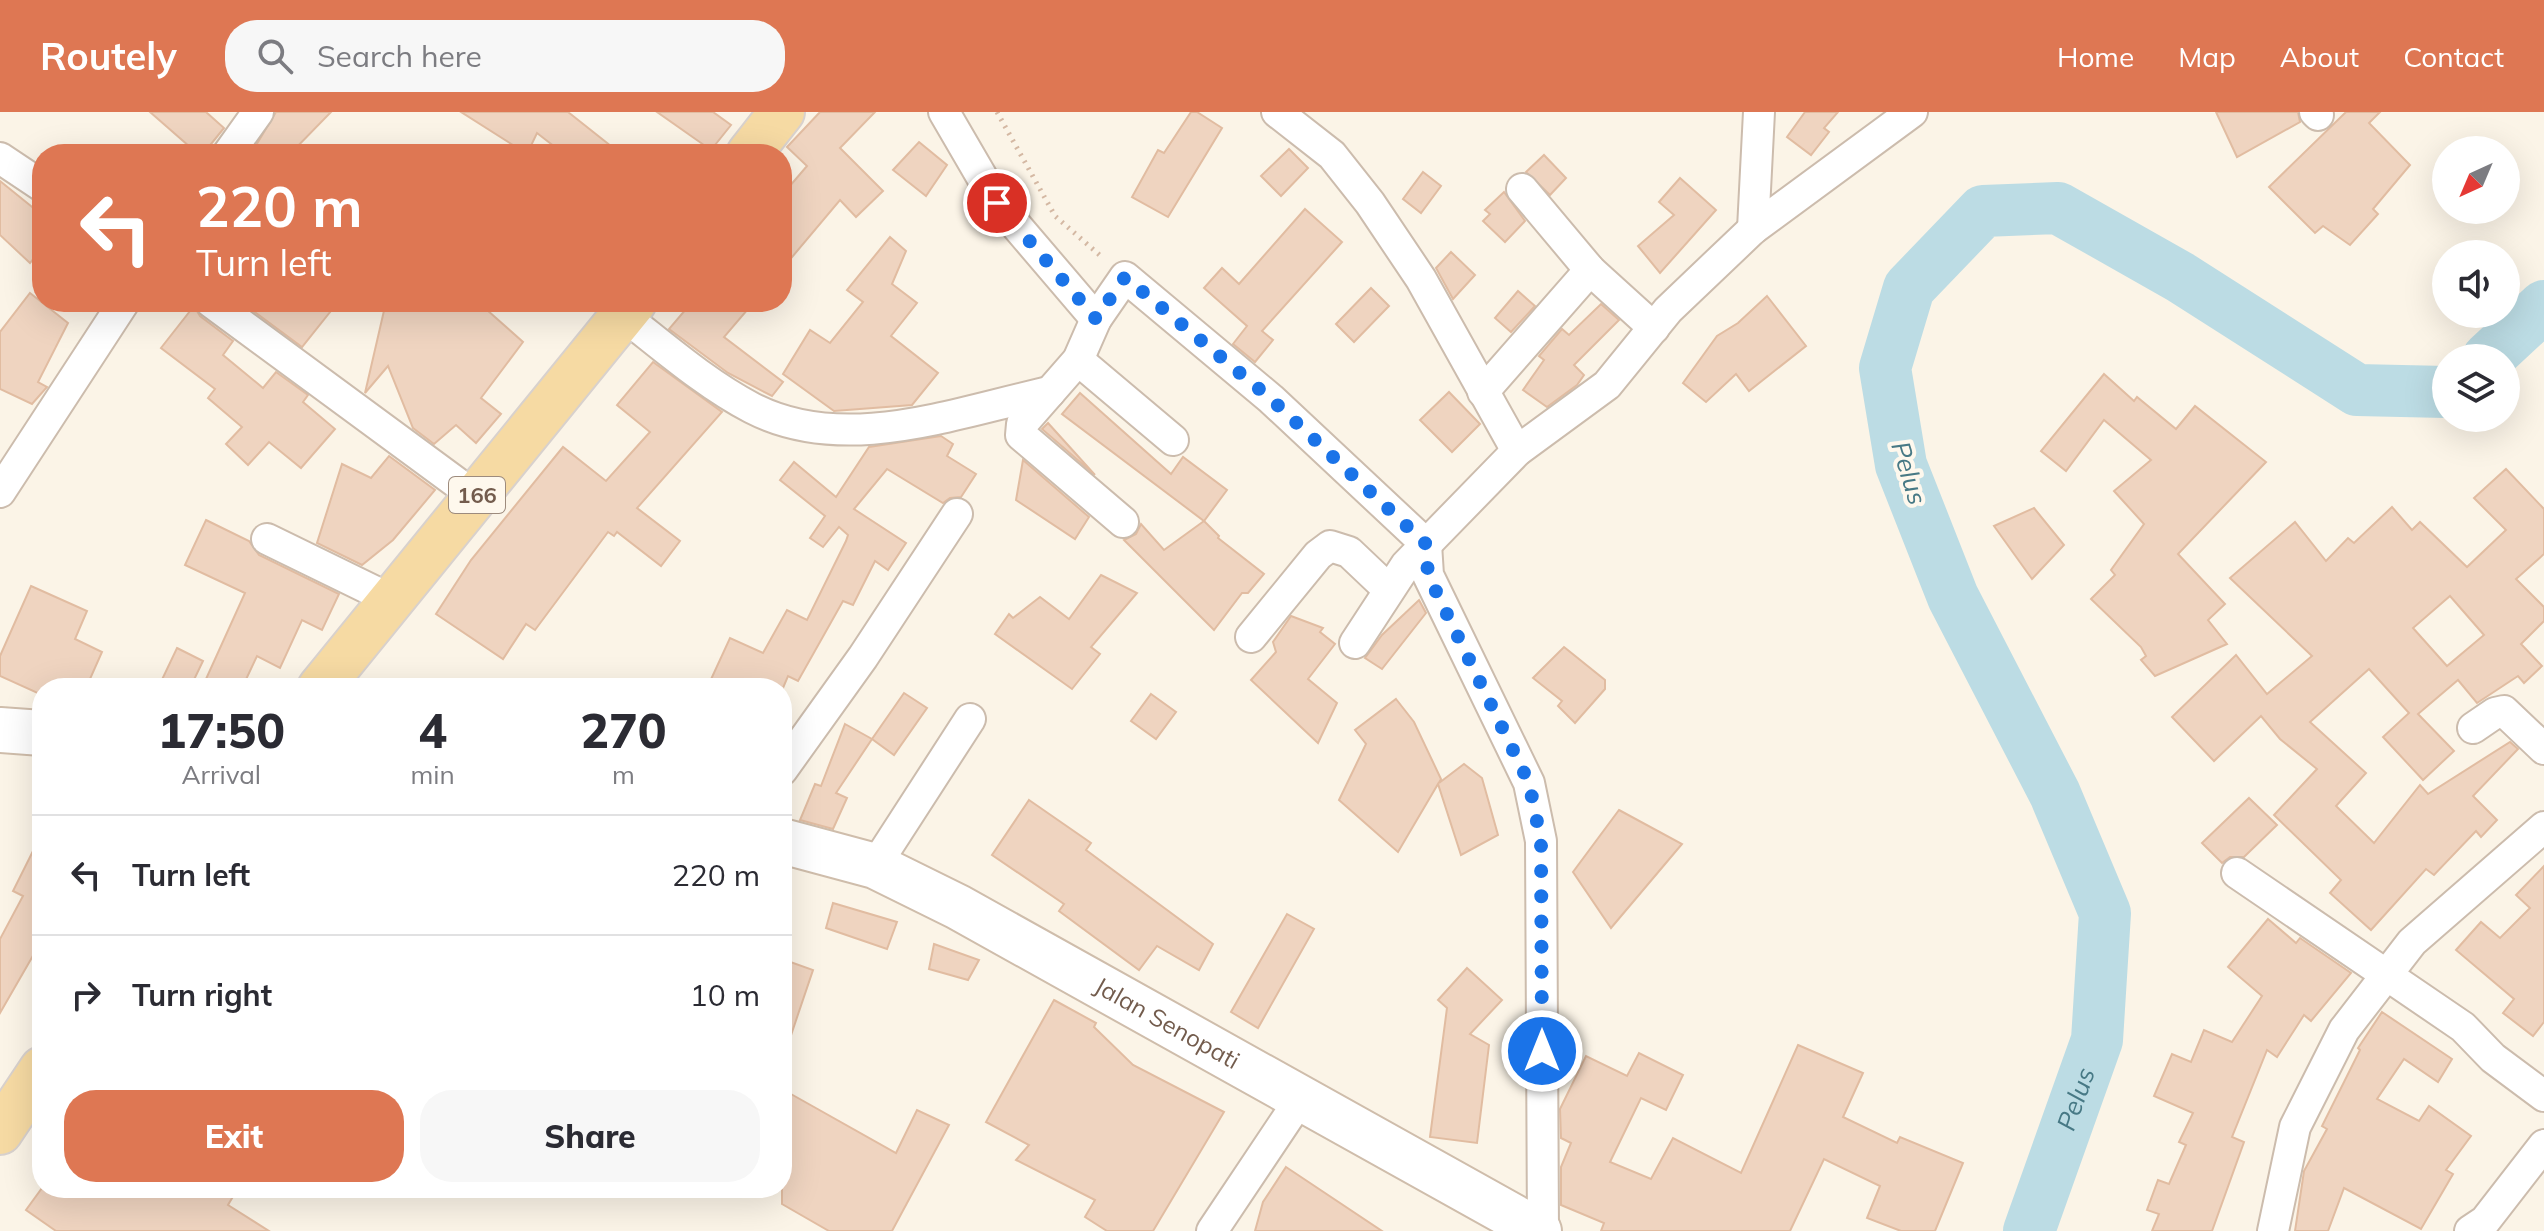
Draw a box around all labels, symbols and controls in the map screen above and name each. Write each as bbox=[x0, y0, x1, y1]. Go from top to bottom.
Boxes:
search box bbox=[225, 20, 785, 92]
text: Routely bbox=[40, 32, 177, 80]
icon: search bbox=[253, 34, 297, 78]
text: Search here bbox=[317, 37, 482, 75]
text: Home bbox=[2057, 39, 2134, 74]
text: Map bbox=[2178, 39, 2236, 74]
text: About bbox=[2280, 39, 2359, 74]
text: Contact bbox=[2403, 39, 2504, 74]
north arrow bbox=[2432, 136, 2520, 224]
map controls bbox=[2432, 136, 2520, 432]
pin bbox=[963, 169, 1031, 237]
text: 220 m bbox=[196, 171, 363, 241]
icon: left bbox=[64, 176, 168, 280]
icon: arrive bbox=[975, 181, 1019, 225]
text: Turn left bbox=[196, 240, 332, 285]
button: sound bbox=[2432, 240, 2520, 328]
button: layers bbox=[2432, 344, 2520, 432]
water label: Pelus bbox=[1884, 437, 1935, 509]
road number: 166 bbox=[449, 477, 505, 513]
text: 17:50 bbox=[157, 700, 285, 760]
text: 4 bbox=[418, 700, 447, 760]
text: 270 bbox=[580, 700, 667, 760]
text: Arrival bbox=[181, 758, 261, 791]
text: min bbox=[411, 758, 455, 791]
text: m bbox=[612, 758, 635, 791]
icon: left bbox=[64, 853, 108, 897]
text: Turn left bbox=[132, 856, 250, 894]
text: 220 m bbox=[672, 856, 760, 894]
street label: Jalan Senopati bbox=[1089, 970, 1245, 1075]
icon: right bbox=[64, 973, 108, 1017]
text: Turn right bbox=[132, 976, 272, 1014]
text: 10 m bbox=[690, 976, 760, 1014]
position arrow bbox=[1500, 1009, 1584, 1093]
water label: Pelus bbox=[2049, 1063, 2102, 1135]
button: Exit bbox=[64, 1090, 404, 1182]
button: Share bbox=[420, 1090, 760, 1182]

